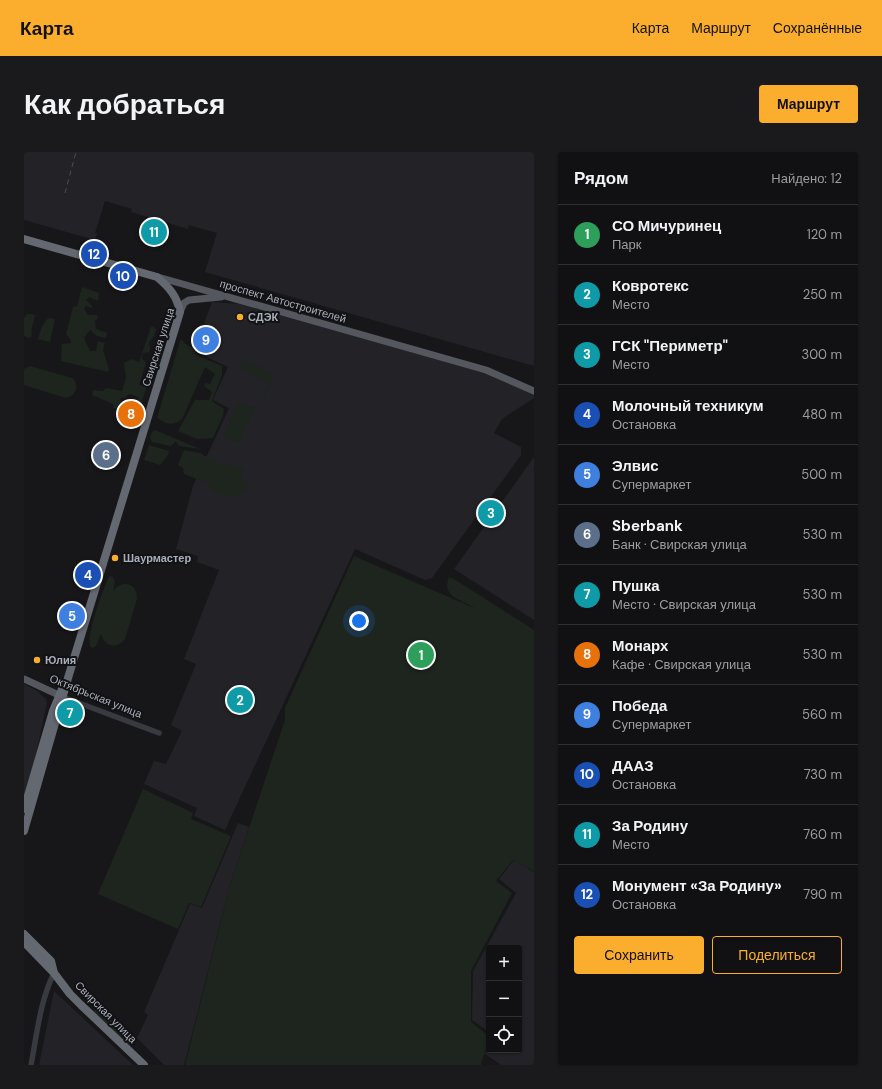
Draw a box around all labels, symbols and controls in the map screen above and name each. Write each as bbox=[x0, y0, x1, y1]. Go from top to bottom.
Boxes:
text: Карта bbox=[20, 16, 74, 41]
text: Карта bbox=[632, 19, 669, 37]
text: Маршрут bbox=[691, 19, 751, 37]
text: Сохранённые bbox=[773, 19, 862, 37]
button: Маршрут bbox=[759, 85, 858, 123]
text: Как добраться bbox=[24, 86, 225, 123]
text: Рядом bbox=[574, 167, 629, 189]
text: Найдено: 12 bbox=[771, 170, 842, 187]
text: СО Мичуринец bbox=[612, 216, 721, 236]
pin: 11 bbox=[141, 217, 167, 247]
text: 1 bbox=[585, 226, 589, 243]
text: 120 m bbox=[807, 226, 842, 243]
text: Парк bbox=[612, 236, 642, 253]
pin: 12 bbox=[81, 239, 107, 269]
pin: 10 bbox=[110, 261, 136, 291]
street label: проспект Автостроителей bbox=[218, 276, 348, 326]
text: Ковротекс bbox=[612, 276, 689, 296]
text: 2 bbox=[583, 286, 591, 303]
text: 250 m bbox=[803, 286, 842, 303]
text: Место bbox=[612, 296, 650, 313]
street label: Свирская улица bbox=[139, 305, 178, 388]
place label: СДЭК bbox=[248, 310, 278, 324]
marker: СДЭК bbox=[235, 312, 245, 322]
pin: 9 bbox=[193, 325, 219, 355]
text: ГСК "Периметр" bbox=[612, 336, 728, 356]
text: 3 bbox=[583, 346, 591, 363]
text: 300 m bbox=[801, 346, 842, 363]
text: Место bbox=[612, 356, 650, 373]
text: Молочный техникум bbox=[612, 396, 764, 416]
pin: 8 bbox=[118, 399, 144, 429]
text: 4 bbox=[583, 406, 591, 423]
text: 480 m bbox=[802, 406, 842, 423]
text: Остановка bbox=[612, 416, 676, 433]
pin: 6 bbox=[93, 440, 119, 470]
text: Элвис bbox=[612, 456, 659, 476]
text: 5 bbox=[583, 466, 591, 483]
text: 500 m bbox=[801, 466, 842, 483]
text: Супермаркет bbox=[612, 476, 691, 493]
pin: 3 bbox=[478, 498, 504, 528]
text: Sberbank bbox=[612, 516, 683, 536]
text: 6 bbox=[583, 526, 591, 543]
text: 530 m bbox=[802, 526, 842, 543]
text: Банк · Свирская улица bbox=[612, 536, 747, 553]
place label: Шаурмастер bbox=[123, 551, 191, 565]
marker: Шаурмастер bbox=[110, 553, 120, 563]
pin: 4 bbox=[75, 560, 101, 590]
text: Пушка bbox=[612, 576, 659, 596]
text: 7 bbox=[584, 586, 590, 603]
text: 530 m bbox=[802, 586, 842, 603]
text: Место · Свирская улица bbox=[612, 596, 756, 613]
pin: 5 bbox=[59, 601, 85, 631]
your location bbox=[349, 611, 369, 631]
text: Монарх bbox=[612, 636, 668, 656]
pin: 1 bbox=[408, 640, 434, 670]
text: 8 bbox=[583, 646, 591, 663]
text: 530 m bbox=[802, 646, 842, 663]
place label: Юлия bbox=[45, 653, 76, 667]
marker: Юлия bbox=[32, 655, 42, 665]
text: Кафе · Свирская улица bbox=[612, 656, 751, 673]
street label: Октябрьская улица bbox=[48, 671, 145, 721]
pin: 2 bbox=[227, 685, 253, 715]
text: Победа bbox=[612, 696, 667, 716]
pin: 7 bbox=[57, 698, 83, 728]
text: 9 bbox=[583, 706, 591, 723]
text: 560 m bbox=[802, 706, 842, 723]
text: Супермаркет bbox=[612, 716, 691, 733]
text: ДААЗ bbox=[612, 756, 654, 776]
text: 10 bbox=[580, 766, 594, 783]
text: 730 m bbox=[804, 766, 842, 783]
text: Остановка bbox=[612, 776, 676, 793]
text: За Родину bbox=[612, 816, 688, 836]
text: 11 bbox=[582, 826, 592, 843]
text: 760 m bbox=[803, 826, 842, 843]
text: Место bbox=[612, 836, 650, 853]
text: Монумент «За Родину» bbox=[612, 876, 782, 896]
text: 12 bbox=[581, 886, 593, 903]
text: 790 m bbox=[803, 886, 842, 903]
text: Остановка bbox=[612, 896, 676, 913]
button: Сохранить bbox=[574, 936, 704, 974]
button: Поделиться bbox=[712, 936, 842, 974]
map controls bbox=[486, 945, 522, 1053]
button: + bbox=[486, 945, 522, 981]
street label: Свирская улица bbox=[72, 978, 141, 1047]
button: − bbox=[486, 981, 522, 1017]
button: locate bbox=[486, 1017, 522, 1053]

